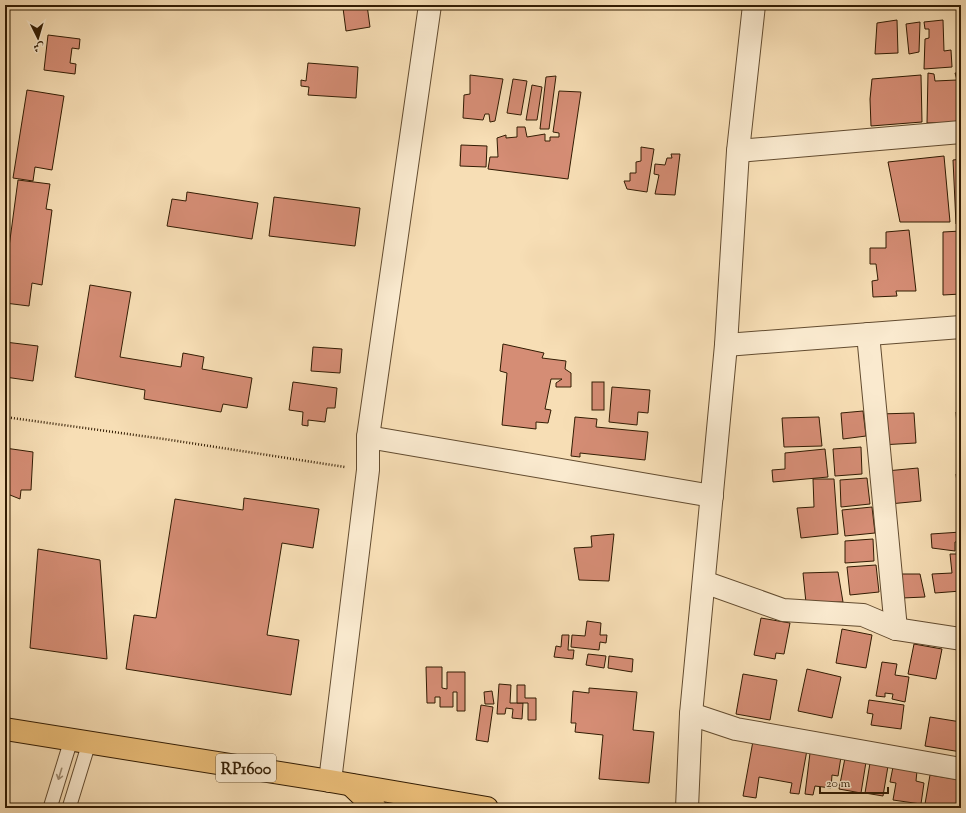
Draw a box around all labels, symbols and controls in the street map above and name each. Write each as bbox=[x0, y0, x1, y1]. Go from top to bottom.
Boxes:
north arrow bbox=[18, 18, 58, 58]
text: ش bbox=[33, 39, 45, 55]
road number: RP1600 bbox=[216, 754, 276, 782]
one-way arrow bbox=[56, 767, 63, 780]
scale bar bbox=[820, 769, 888, 795]
text: 20 m bbox=[826, 775, 851, 793]

